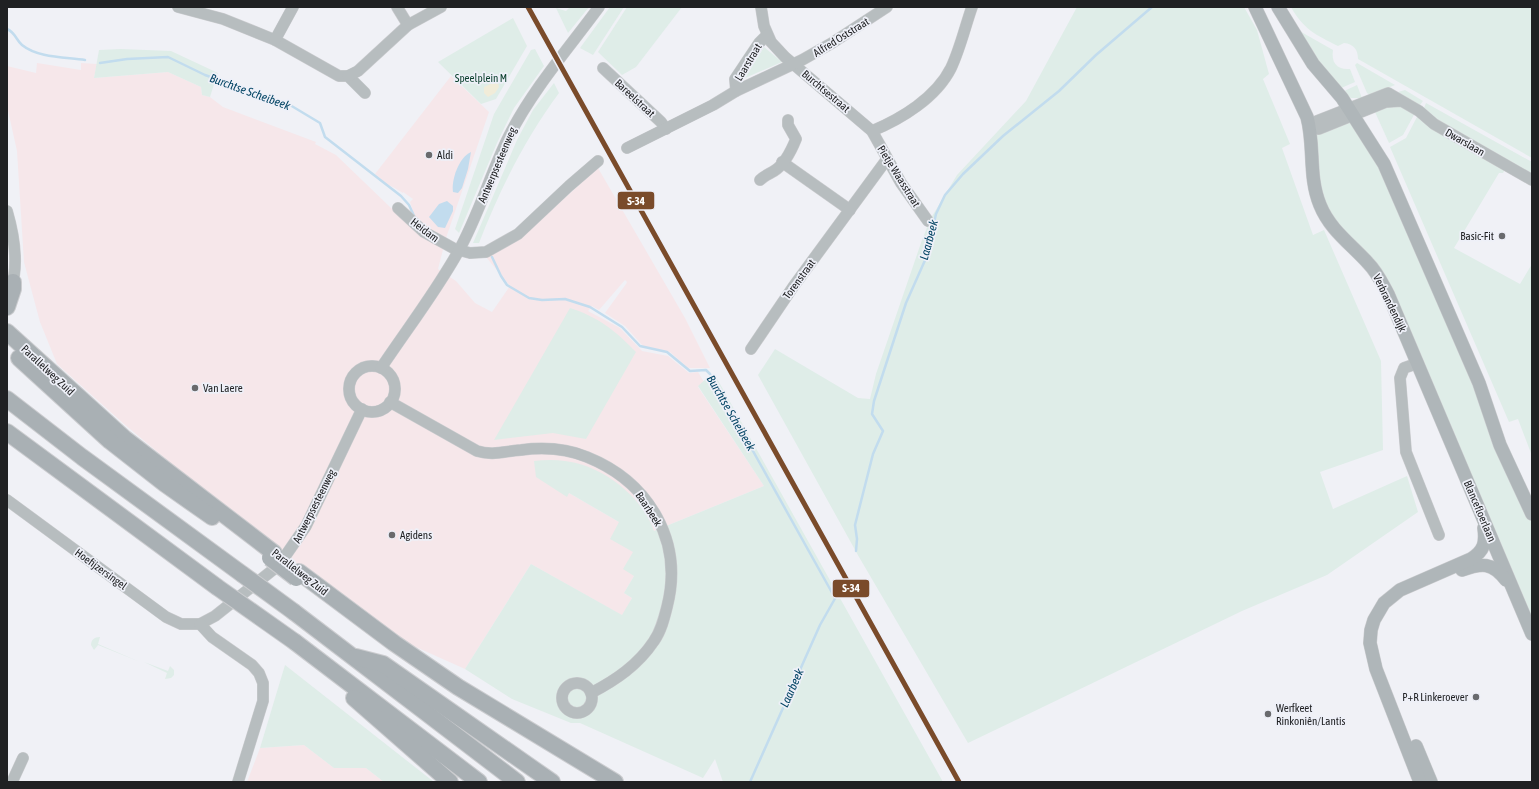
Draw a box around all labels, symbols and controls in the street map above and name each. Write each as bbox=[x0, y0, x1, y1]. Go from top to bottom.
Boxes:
street label: Alfred Oststraat bbox=[811, 15, 871, 59]
street label: Laarstraat bbox=[732, 41, 764, 83]
street label: Burchtsestraat bbox=[800, 68, 852, 114]
water label: Burchtse Scheibeek bbox=[208, 71, 293, 113]
park label: Speelplein M bbox=[455, 72, 507, 84]
street label: Bareelstraat bbox=[613, 77, 657, 119]
street label: Antwerpsesteenweg bbox=[476, 125, 518, 205]
street label: Dwarslaan bbox=[1443, 126, 1487, 158]
street label: Pietje Waasstraat bbox=[875, 143, 923, 209]
place label: Aldi bbox=[437, 149, 453, 161]
marker: Aldi bbox=[424, 150, 434, 160]
line badge: S-34 bbox=[617, 191, 655, 210]
text: S-34 bbox=[627, 195, 645, 207]
street label: Heidam bbox=[409, 216, 442, 245]
water label: Laarbeek bbox=[917, 218, 941, 262]
place label: Basic-Fit bbox=[1460, 230, 1494, 242]
marker: Basic-Fit bbox=[1497, 231, 1507, 241]
street label: Torenstraat bbox=[781, 257, 817, 301]
street label: Verbrandendijk bbox=[1371, 272, 1409, 334]
street label: Parallelweg Zuid bbox=[19, 343, 77, 397]
water label: Burchtse Scheibeek bbox=[704, 373, 759, 454]
place label: Van Laere bbox=[203, 382, 243, 394]
marker: Van Laere bbox=[190, 383, 200, 393]
street label: Antwerpsesteenweg bbox=[290, 467, 338, 545]
street label: Blancefloerlaan bbox=[1462, 479, 1498, 543]
street label: Baarbeek bbox=[633, 490, 665, 529]
place label: Agidens bbox=[400, 529, 432, 541]
marker: Agidens bbox=[387, 530, 397, 540]
street label: Hoefijzersingel bbox=[73, 546, 129, 592]
street label: Parallelweg Zuid bbox=[270, 546, 330, 598]
line badge: S-34 bbox=[832, 579, 870, 598]
text: S-34 bbox=[842, 582, 860, 594]
water label: Laarbeek bbox=[777, 666, 807, 710]
place label: P+R Linkeroever bbox=[1402, 691, 1469, 703]
marker: P+R Linkeroever bbox=[1471, 692, 1481, 702]
place label: Werfkeet Rinkoniên/Lantis bbox=[1276, 702, 1345, 727]
marker: Werfkeet Rinkoniên/Lantis bbox=[1263, 709, 1273, 719]

